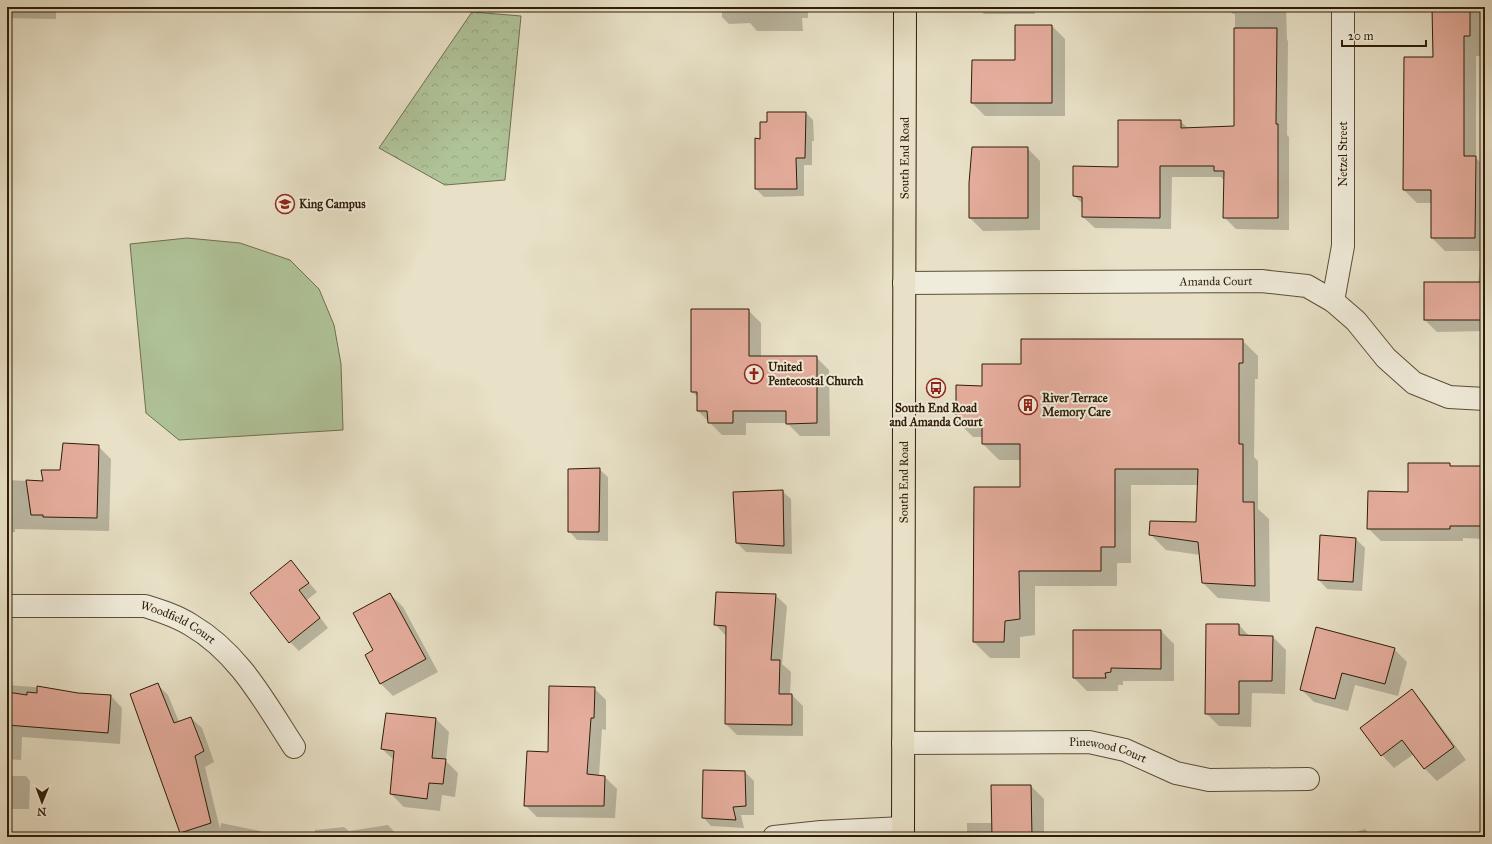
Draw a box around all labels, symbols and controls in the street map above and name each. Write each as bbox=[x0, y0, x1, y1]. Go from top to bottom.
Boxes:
scale bar bbox=[1342, 22, 1426, 48]
text: 20 m bbox=[1348, 29, 1374, 43]
street label: South End Road bbox=[898, 117, 912, 199]
street label: Netzel Street bbox=[1336, 121, 1350, 187]
school or university icon: King Campus bbox=[274, 193, 296, 215]
place label: King Campus bbox=[299, 197, 366, 212]
street label: Amanda Court bbox=[1178, 274, 1253, 288]
place label: United Pentecostal Church bbox=[768, 360, 864, 388]
church icon: United Pentecostal Church bbox=[743, 363, 765, 385]
bus stop icon: South End Road and Amanda Court bbox=[925, 377, 947, 399]
place label: River Terrace Memory Care bbox=[1042, 391, 1111, 420]
building icon: River Terrace Memory Care bbox=[1017, 394, 1039, 416]
place label: South End Road and Amanda Court bbox=[889, 401, 983, 429]
street label: South End Road bbox=[897, 441, 911, 523]
street label: Woodfield Court bbox=[139, 598, 219, 647]
street label: Pinewood Court bbox=[1069, 735, 1150, 766]
north arrow bbox=[22, 782, 62, 822]
text: N bbox=[36, 805, 47, 818]

